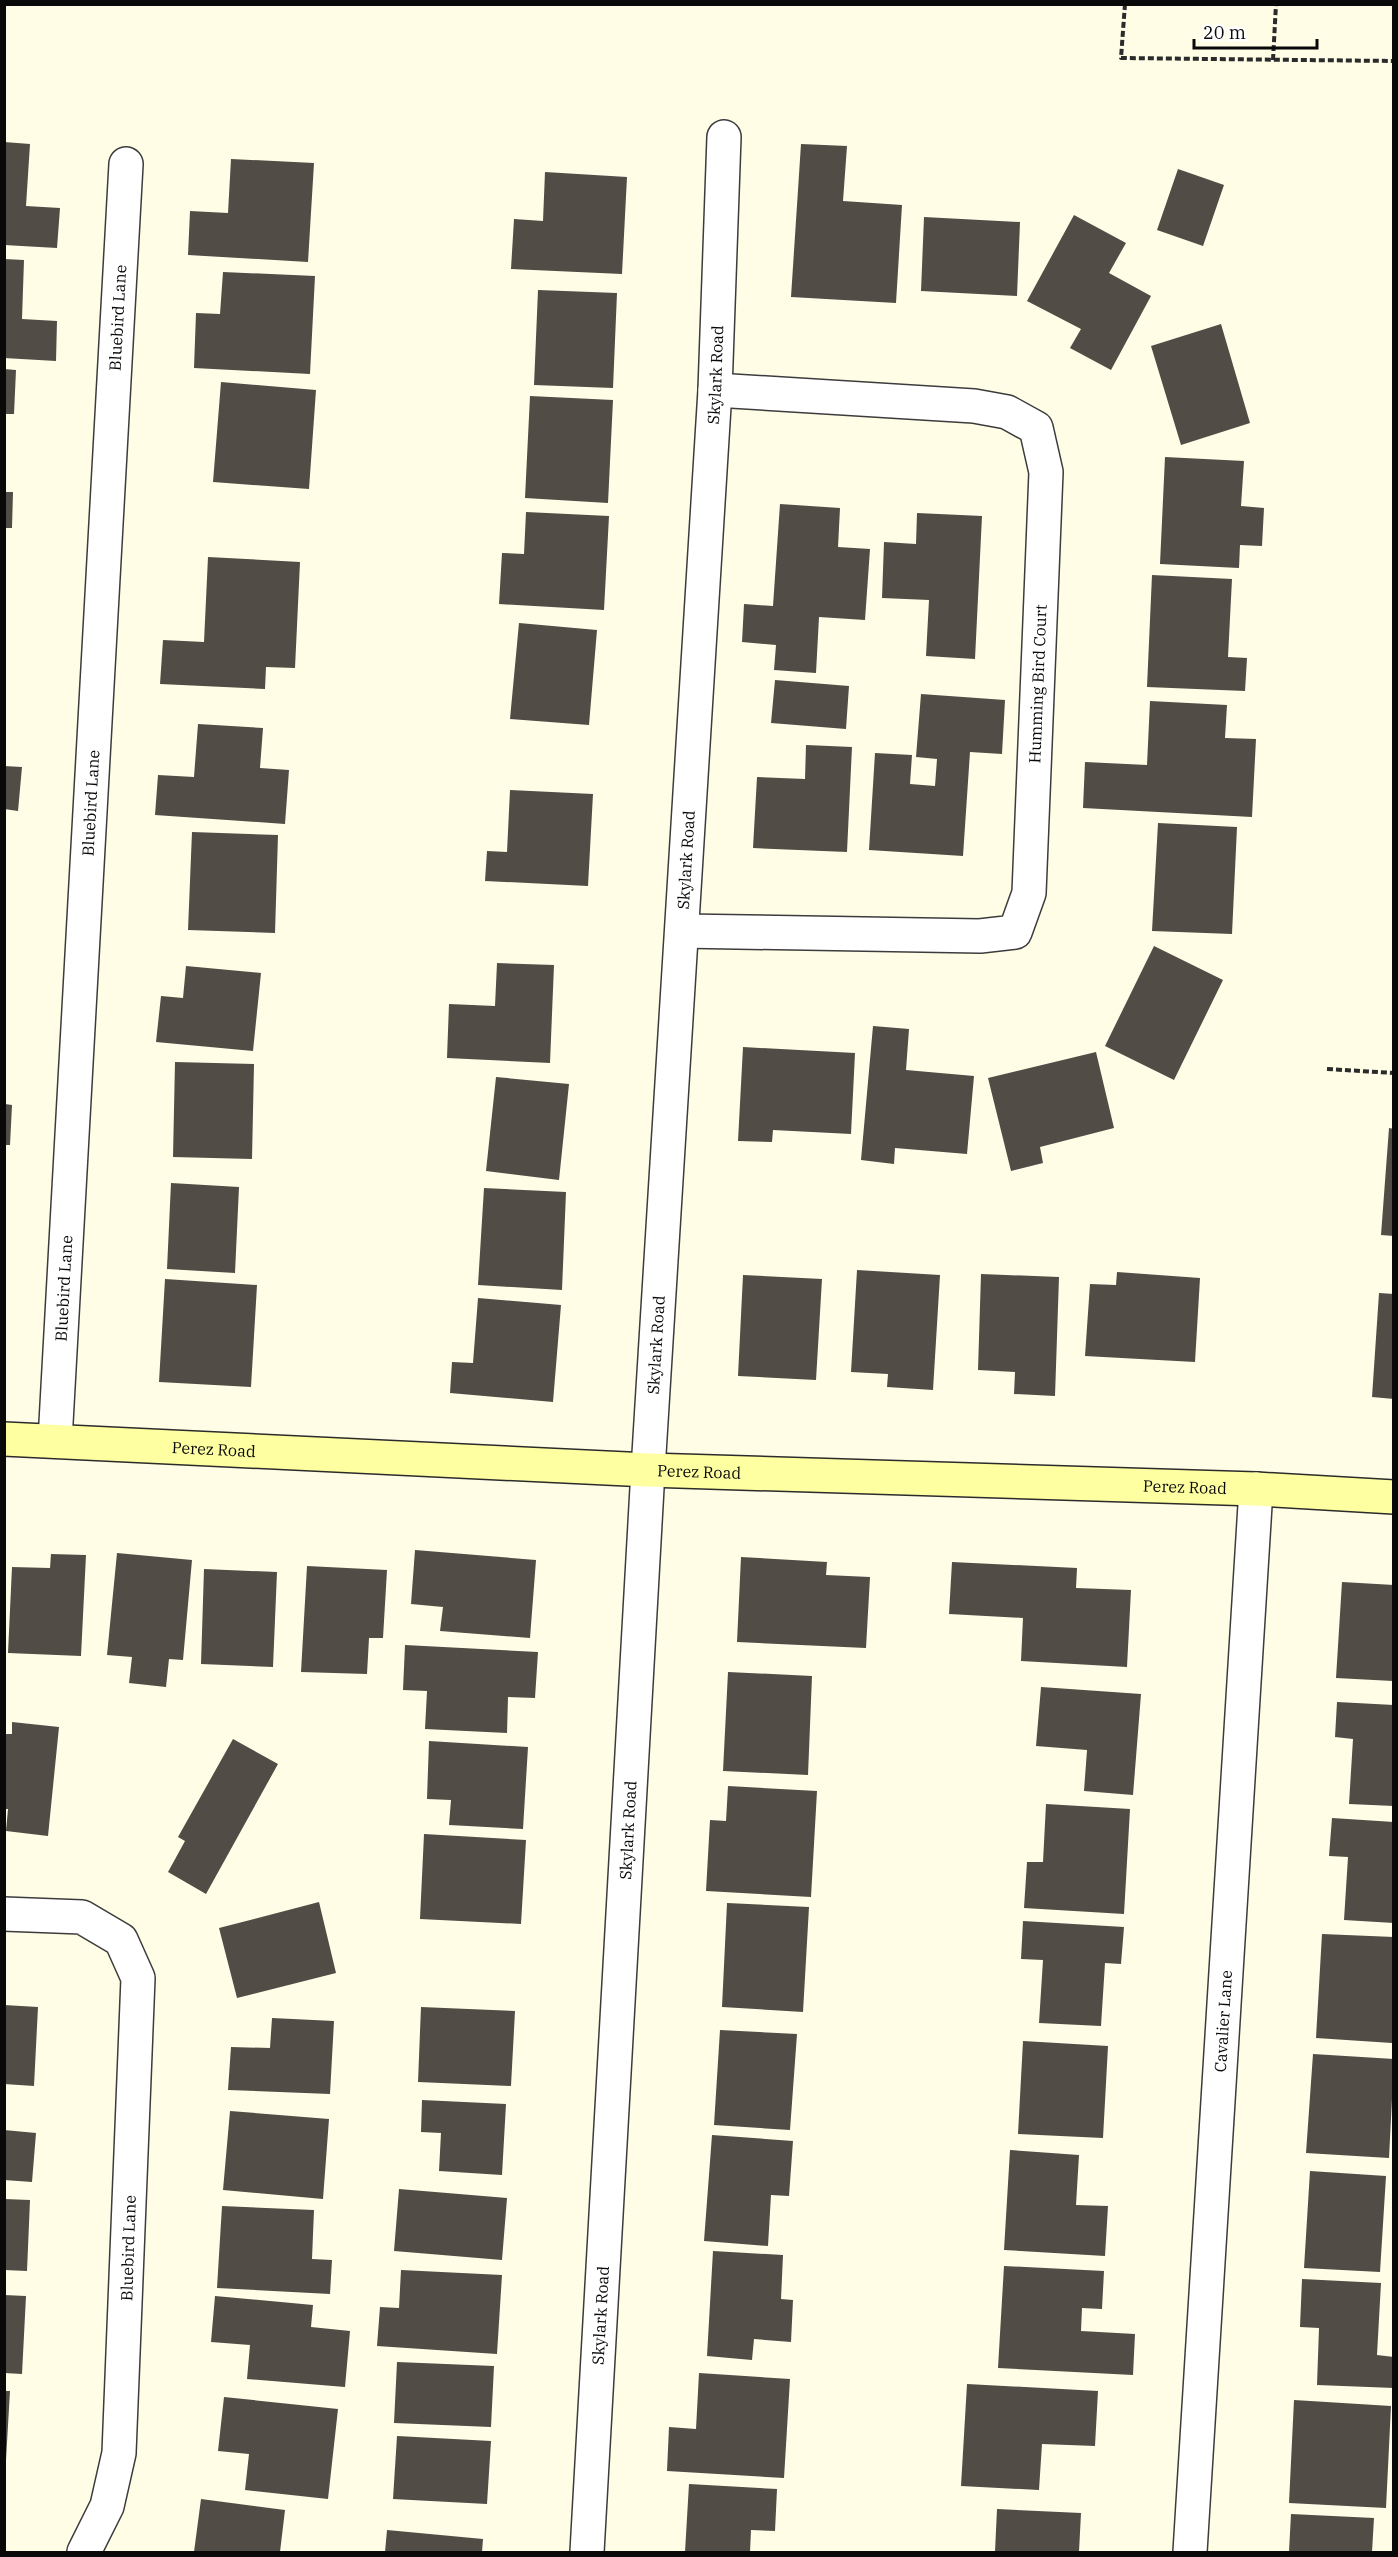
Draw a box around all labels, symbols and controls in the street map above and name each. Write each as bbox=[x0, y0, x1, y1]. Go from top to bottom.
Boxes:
scale bar bbox=[1194, 12, 1317, 50]
text: 20 m bbox=[1203, 21, 1246, 44]
street label: Bluebird Lane bbox=[105, 264, 130, 371]
street label: Skylark Road bbox=[703, 325, 727, 425]
street label: Humming Bird Court bbox=[1024, 604, 1051, 764]
street label: Bluebird Lane bbox=[78, 749, 103, 857]
street label: Skylark Road bbox=[673, 809, 699, 910]
street label: Bluebird Lane bbox=[51, 1235, 76, 1342]
street label: Skylark Road bbox=[643, 1295, 669, 1395]
street label: Perez Road bbox=[171, 1437, 256, 1461]
street label: Perez Road bbox=[657, 1460, 742, 1483]
street label: Perez Road bbox=[1143, 1475, 1228, 1498]
street label: Skylark Road bbox=[615, 1780, 640, 1880]
street label: Cavalier Lane bbox=[1210, 1969, 1236, 2073]
street label: Bluebird Lane bbox=[116, 2195, 140, 2301]
street label: Skylark Road bbox=[588, 2265, 613, 2365]

